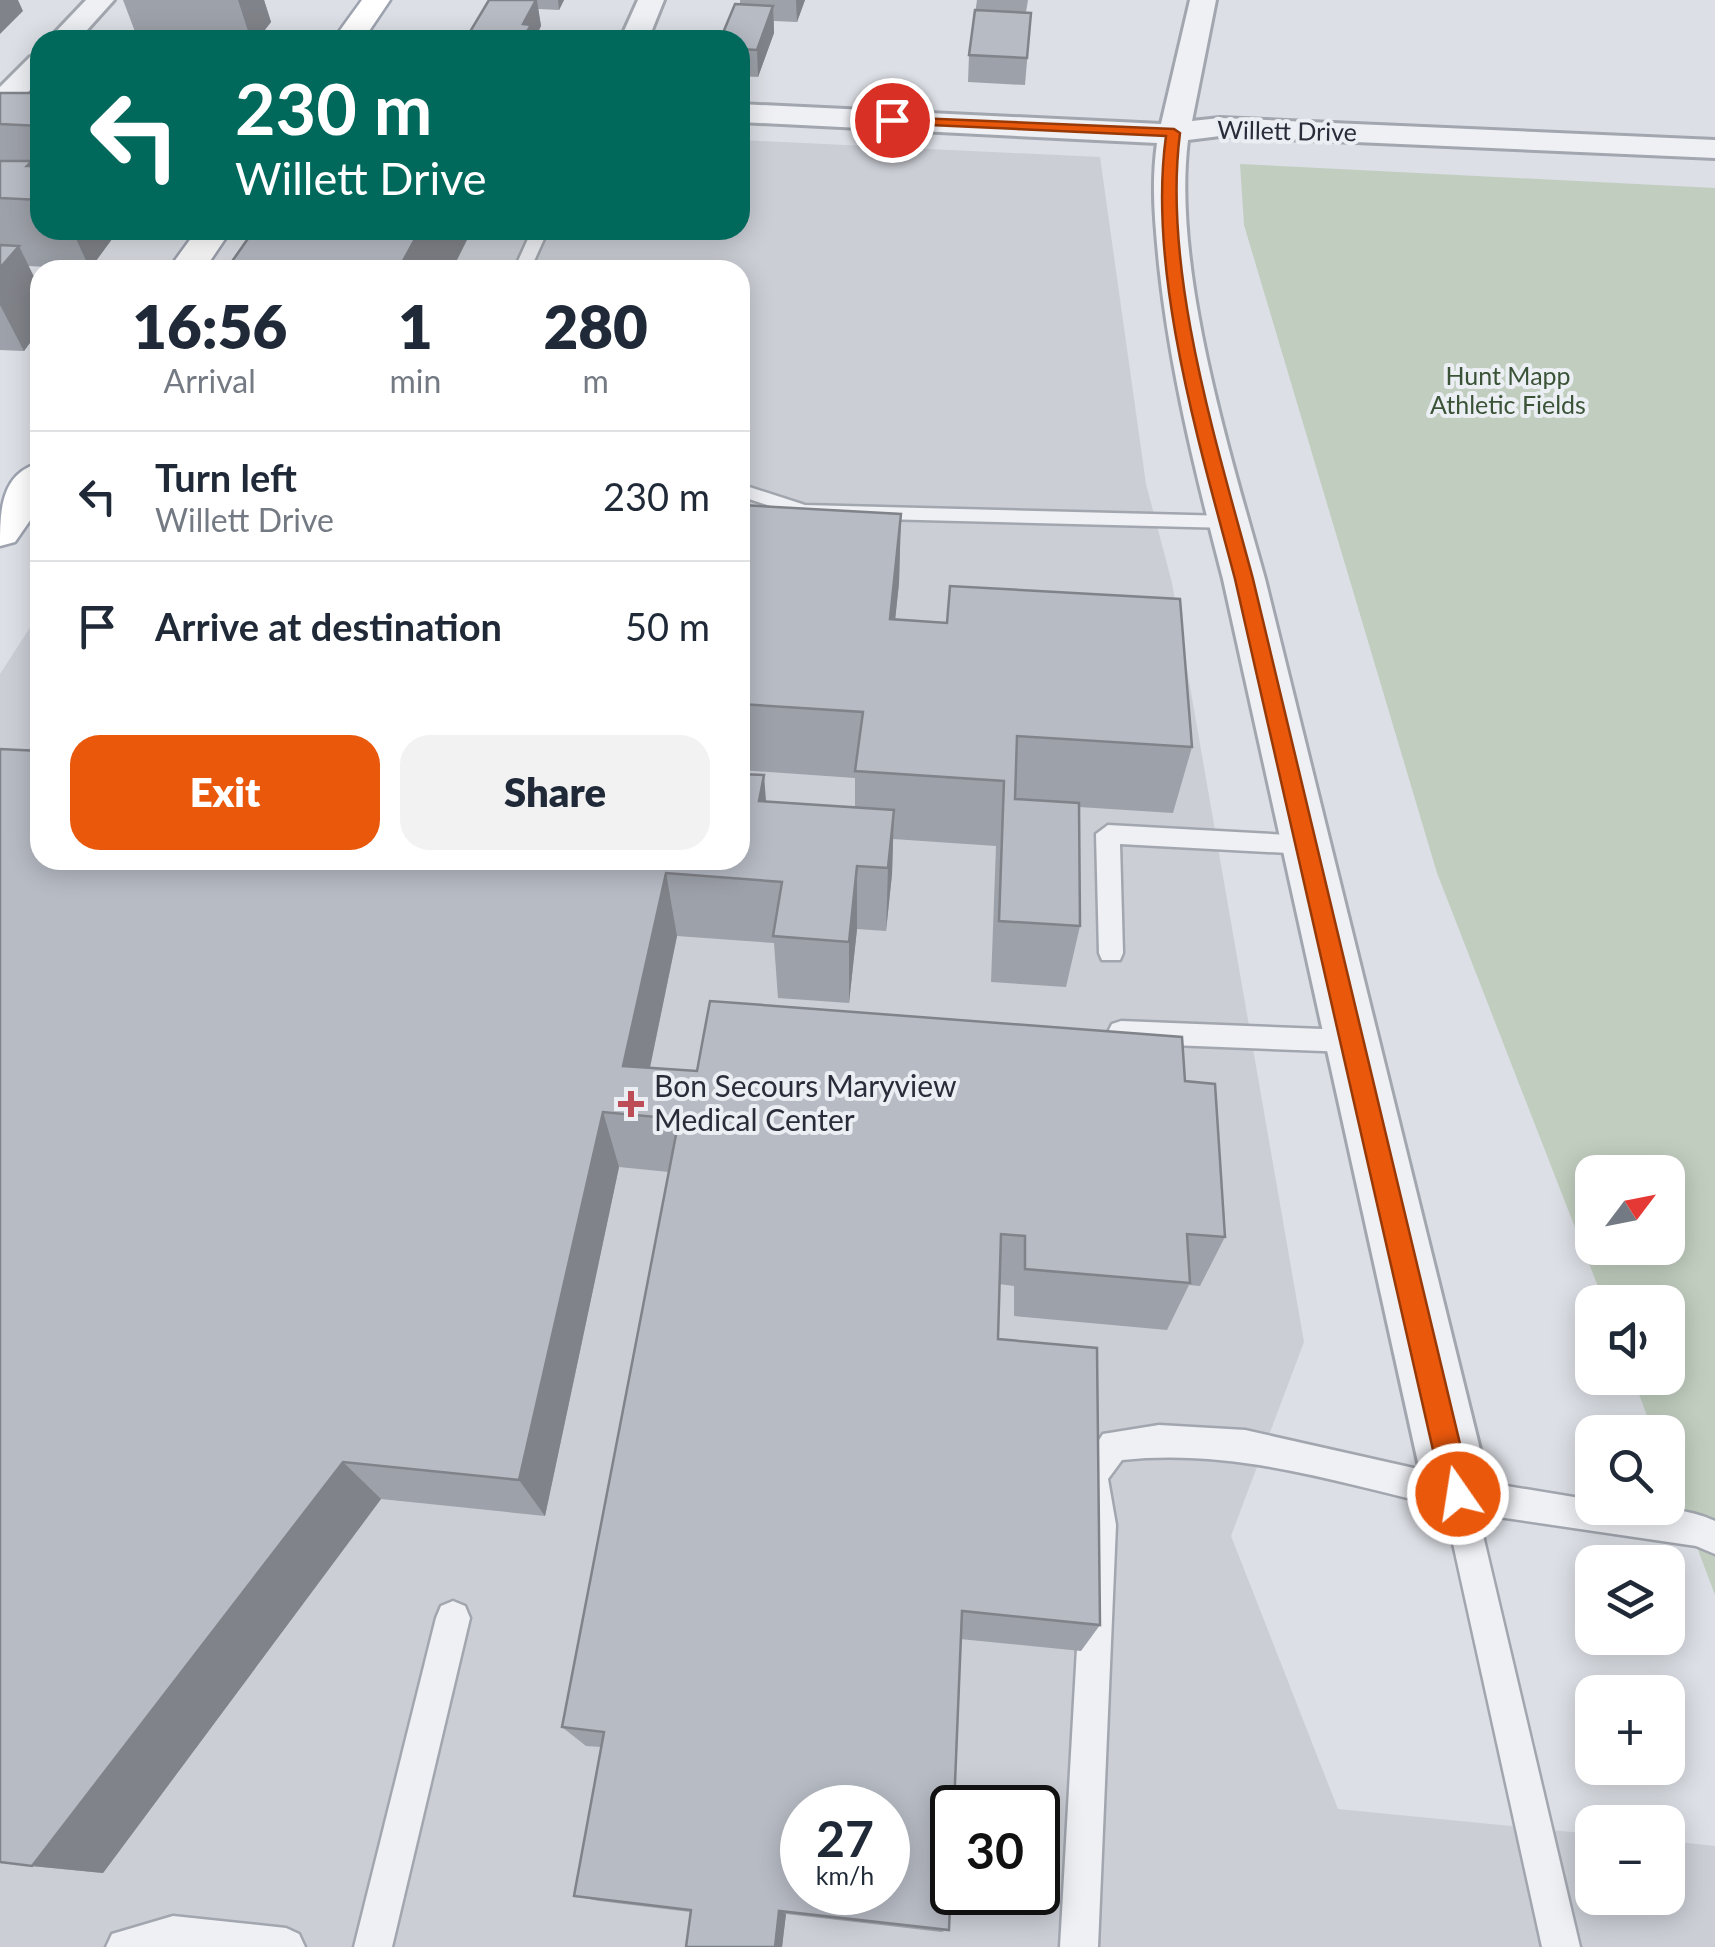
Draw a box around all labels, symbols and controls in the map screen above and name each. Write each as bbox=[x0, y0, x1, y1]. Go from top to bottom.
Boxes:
text: 230 m bbox=[235, 66, 432, 150]
icon: left bbox=[70, 70, 200, 200]
pin bbox=[850, 78, 935, 163]
icon: arrive bbox=[865, 93, 920, 148]
street label: Willett Drive bbox=[1217, 114, 1357, 146]
text: Willett Drive bbox=[235, 151, 487, 205]
text: 16:56 bbox=[132, 290, 287, 362]
text: 1 bbox=[398, 290, 433, 362]
text: 280 bbox=[543, 290, 648, 362]
park label: Hunt Mapp Athletic Fields bbox=[1430, 360, 1586, 419]
text: Arrival bbox=[164, 361, 256, 400]
text: min bbox=[389, 361, 441, 400]
text: m bbox=[582, 361, 609, 400]
text: Turn left bbox=[155, 454, 297, 500]
icon: left bbox=[70, 469, 125, 524]
text: 230 m bbox=[603, 473, 710, 519]
text: Willett Drive bbox=[155, 500, 334, 539]
icon: arrive bbox=[70, 599, 125, 654]
text: Arrive at destination bbox=[155, 603, 502, 649]
text: 50 m bbox=[625, 603, 710, 649]
button: Exit bbox=[70, 735, 380, 850]
button: Share bbox=[400, 735, 710, 850]
place label: Bon Secours Maryview Medical Center bbox=[654, 1067, 957, 1137]
marker: Bon Secours Maryview Medical Center bbox=[618, 1091, 644, 1117]
north arrow bbox=[1575, 1155, 1685, 1265]
map controls bbox=[1575, 1155, 1685, 1915]
button: sound bbox=[1575, 1285, 1685, 1395]
button: search bbox=[1575, 1415, 1685, 1525]
position arrow bbox=[1406, 1442, 1510, 1546]
button: layers bbox=[1575, 1545, 1685, 1655]
button: + bbox=[1575, 1675, 1685, 1785]
speed limit sign: 30 bbox=[930, 1785, 1060, 1915]
button: − bbox=[1575, 1805, 1685, 1915]
text: 27 bbox=[816, 1808, 874, 1868]
text: km/h bbox=[816, 1860, 874, 1890]

